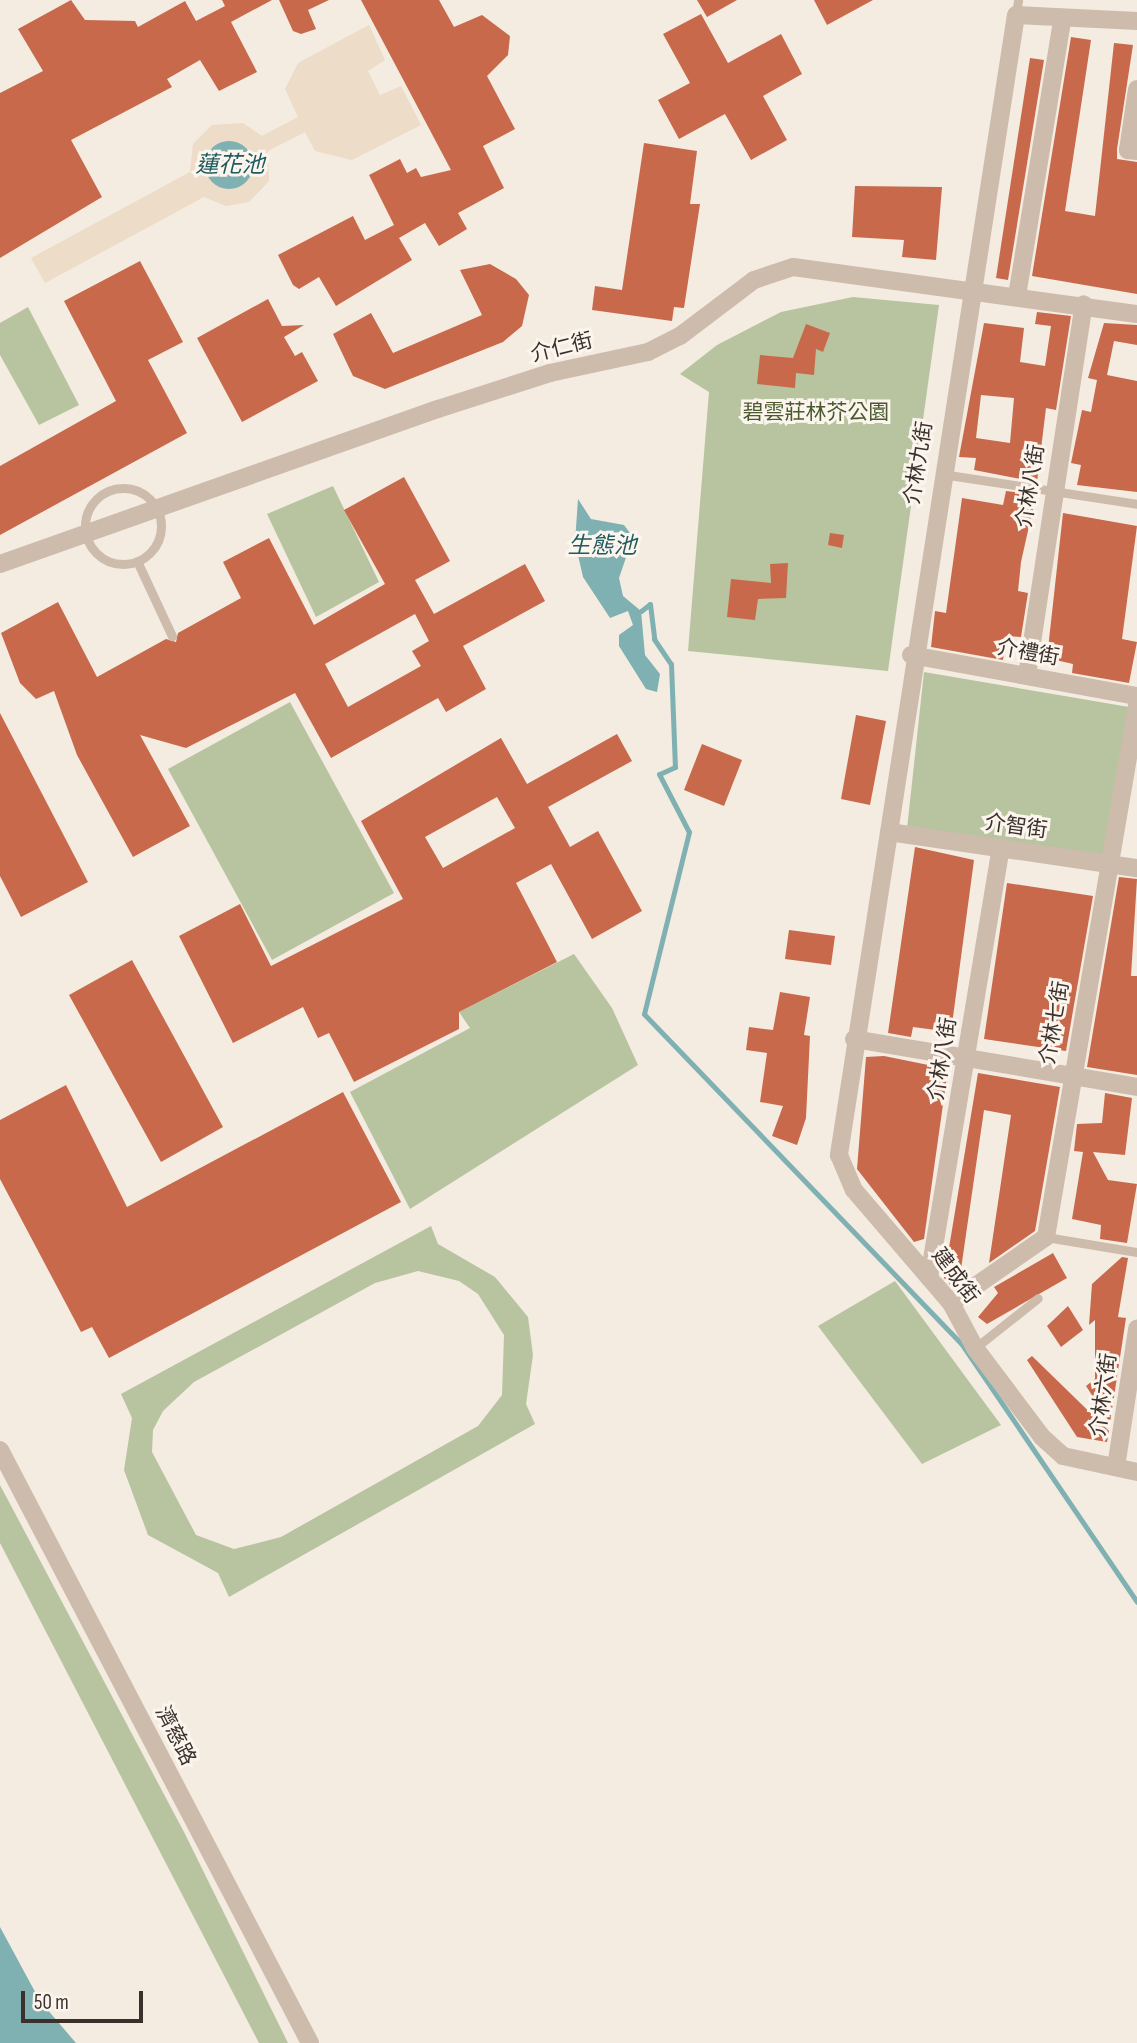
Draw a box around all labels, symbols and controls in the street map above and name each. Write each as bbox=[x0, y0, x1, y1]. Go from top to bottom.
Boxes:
water label: 蓮花池 bbox=[196, 151, 264, 179]
street label: 介仁街 bbox=[528, 328, 596, 368]
park label: 碧雲莊林芥公園 bbox=[743, 400, 889, 426]
street label: 介林九街 bbox=[900, 420, 938, 506]
street label: 介林八街 bbox=[1012, 443, 1050, 529]
water label: 生態池 bbox=[568, 532, 636, 560]
street label: 介禮街 bbox=[995, 635, 1061, 671]
street label: 介智街 bbox=[983, 810, 1049, 844]
street label: 介林七街 bbox=[1035, 979, 1075, 1067]
street label: 介林八街 bbox=[924, 1016, 962, 1102]
street label: 建成街 bbox=[926, 1243, 984, 1309]
street label: 介林六街 bbox=[1086, 1352, 1122, 1438]
street label: 濟慈路 bbox=[149, 1702, 201, 1770]
scale bar bbox=[24, 1976, 147, 2020]
text: 50 m bbox=[34, 1990, 69, 2015]

